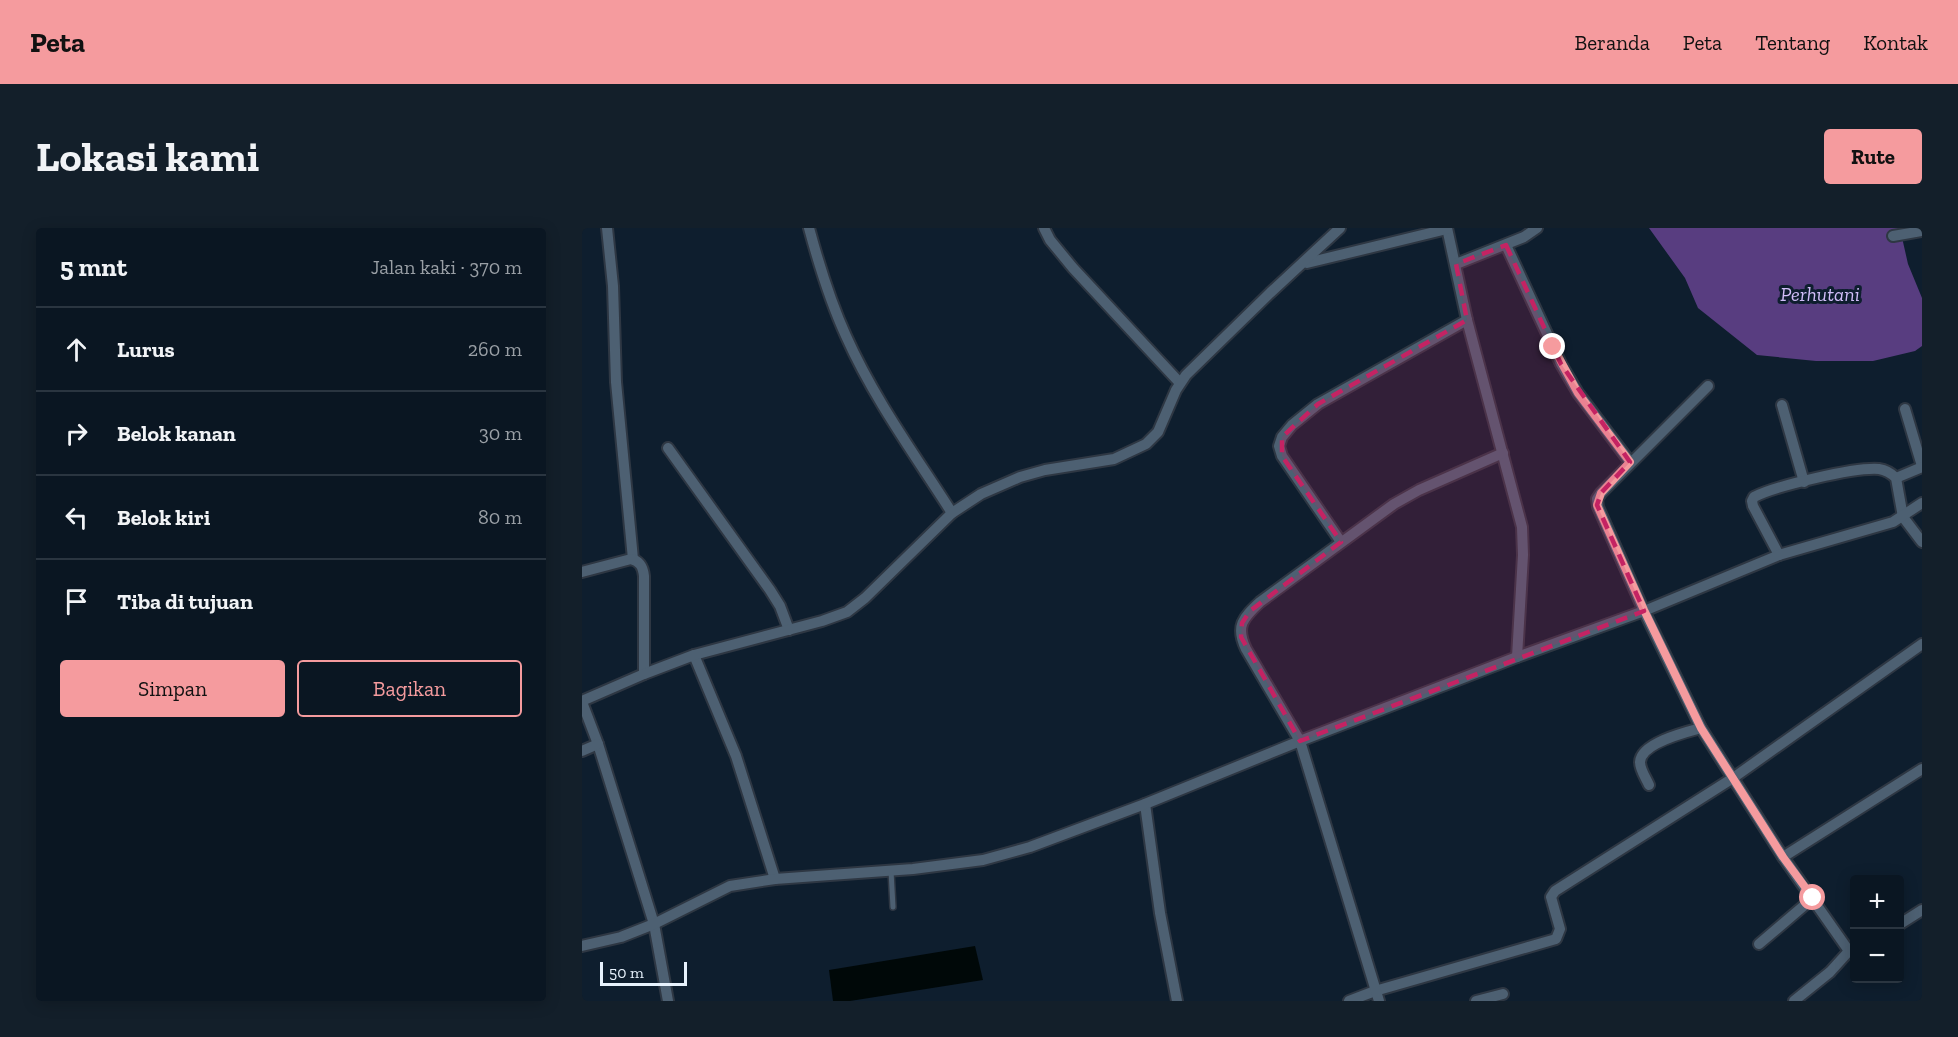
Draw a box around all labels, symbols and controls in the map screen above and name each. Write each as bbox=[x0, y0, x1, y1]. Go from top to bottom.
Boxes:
text: Peta bbox=[30, 26, 85, 59]
text: Beranda bbox=[1575, 30, 1650, 55]
text: Peta bbox=[1683, 30, 1722, 55]
text: Tentang bbox=[1755, 30, 1830, 55]
text: Kontak bbox=[1863, 30, 1928, 55]
button: Rute bbox=[1824, 129, 1922, 184]
text: Lokasi kami bbox=[36, 131, 259, 182]
text: 5 mnt bbox=[60, 251, 127, 283]
text: Jalan kaki · 370 m bbox=[371, 255, 522, 279]
park label: Perhutani bbox=[1780, 282, 1860, 306]
icon: ahead bbox=[60, 333, 93, 366]
route end bbox=[1539, 333, 1565, 359]
text: Lurus bbox=[117, 336, 175, 363]
text: 260 m bbox=[468, 337, 522, 361]
icon: right bbox=[60, 417, 93, 450]
text: Belok kanan bbox=[117, 420, 236, 447]
text: 30 m bbox=[479, 421, 522, 445]
icon: left bbox=[60, 501, 93, 534]
text: Belok kiri bbox=[117, 504, 210, 531]
text: 80 m bbox=[478, 505, 522, 529]
icon: arrive bbox=[60, 585, 93, 618]
text: Tiba di tujuan bbox=[117, 588, 253, 615]
button: Simpan bbox=[60, 660, 285, 717]
button: Bagikan bbox=[297, 660, 522, 717]
map controls bbox=[1850, 875, 1904, 983]
button: + bbox=[1850, 875, 1904, 929]
route start bbox=[1799, 884, 1825, 910]
button: − bbox=[1850, 929, 1904, 983]
scale bar bbox=[600, 959, 687, 986]
text: 50 m bbox=[609, 963, 644, 982]

